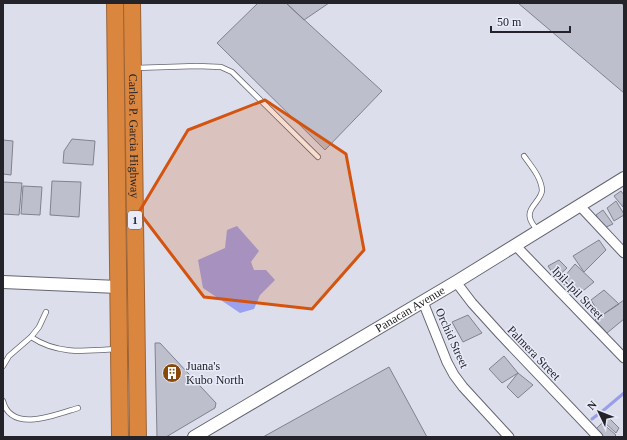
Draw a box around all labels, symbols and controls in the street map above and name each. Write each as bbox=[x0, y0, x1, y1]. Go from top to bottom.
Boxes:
scale bar bbox=[491, 8, 570, 34]
text: 50 m bbox=[497, 15, 522, 29]
street label: Carlos P. Garcia Highway bbox=[126, 74, 142, 198]
road number: 1 bbox=[128, 211, 142, 229]
street label: Ipil-Ipil Street bbox=[549, 264, 607, 323]
street label: Panacan Avenue bbox=[373, 283, 447, 335]
street label: Orchid Street bbox=[433, 306, 472, 371]
street label: Palmera Street bbox=[505, 323, 564, 384]
place label: Juana's Kubo North bbox=[186, 359, 244, 387]
building icon: Juana's Kubo North bbox=[161, 362, 183, 384]
north arrow bbox=[579, 392, 619, 432]
text: N bbox=[585, 398, 599, 412]

